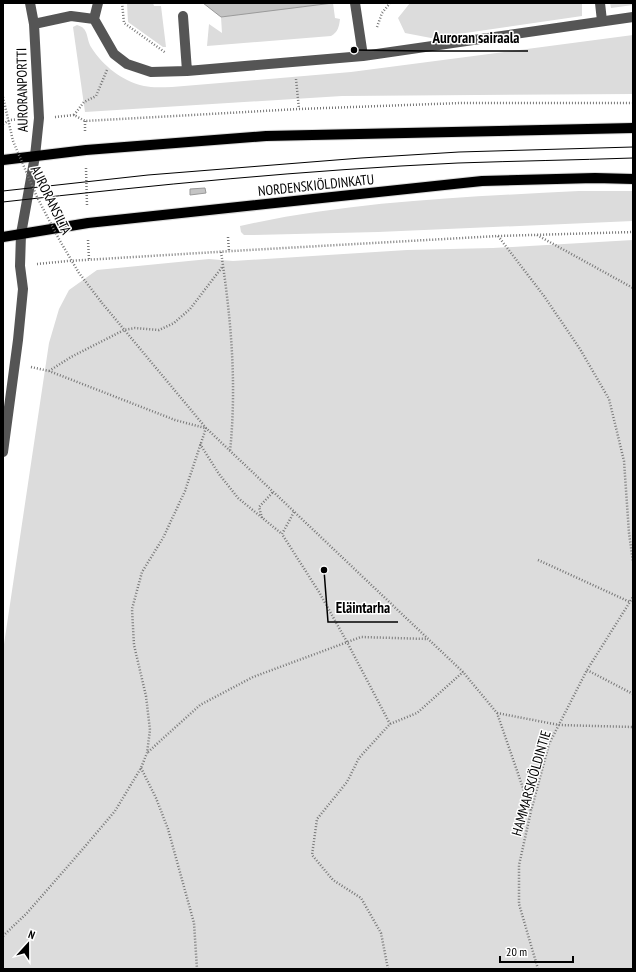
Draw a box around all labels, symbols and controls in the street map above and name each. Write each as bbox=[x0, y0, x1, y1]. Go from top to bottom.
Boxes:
callout: Auroran sairaala bbox=[425, 24, 528, 51]
text: Auroran sairaala bbox=[431, 28, 520, 47]
street label: AURORANPORTTI bbox=[12, 48, 32, 132]
street label: AURORANSILTA bbox=[27, 163, 76, 238]
street label: NORDENSKIÖLDINKATU bbox=[257, 170, 375, 200]
callout: Eläintarha bbox=[328, 595, 398, 622]
text: Eläintarha bbox=[336, 598, 390, 617]
street label: HAMMARSKJÖLDINTIE bbox=[507, 728, 555, 838]
north arrow bbox=[8, 924, 48, 964]
text: N bbox=[26, 927, 37, 942]
scale bar bbox=[500, 938, 573, 964]
text: 20 m bbox=[506, 944, 527, 959]

